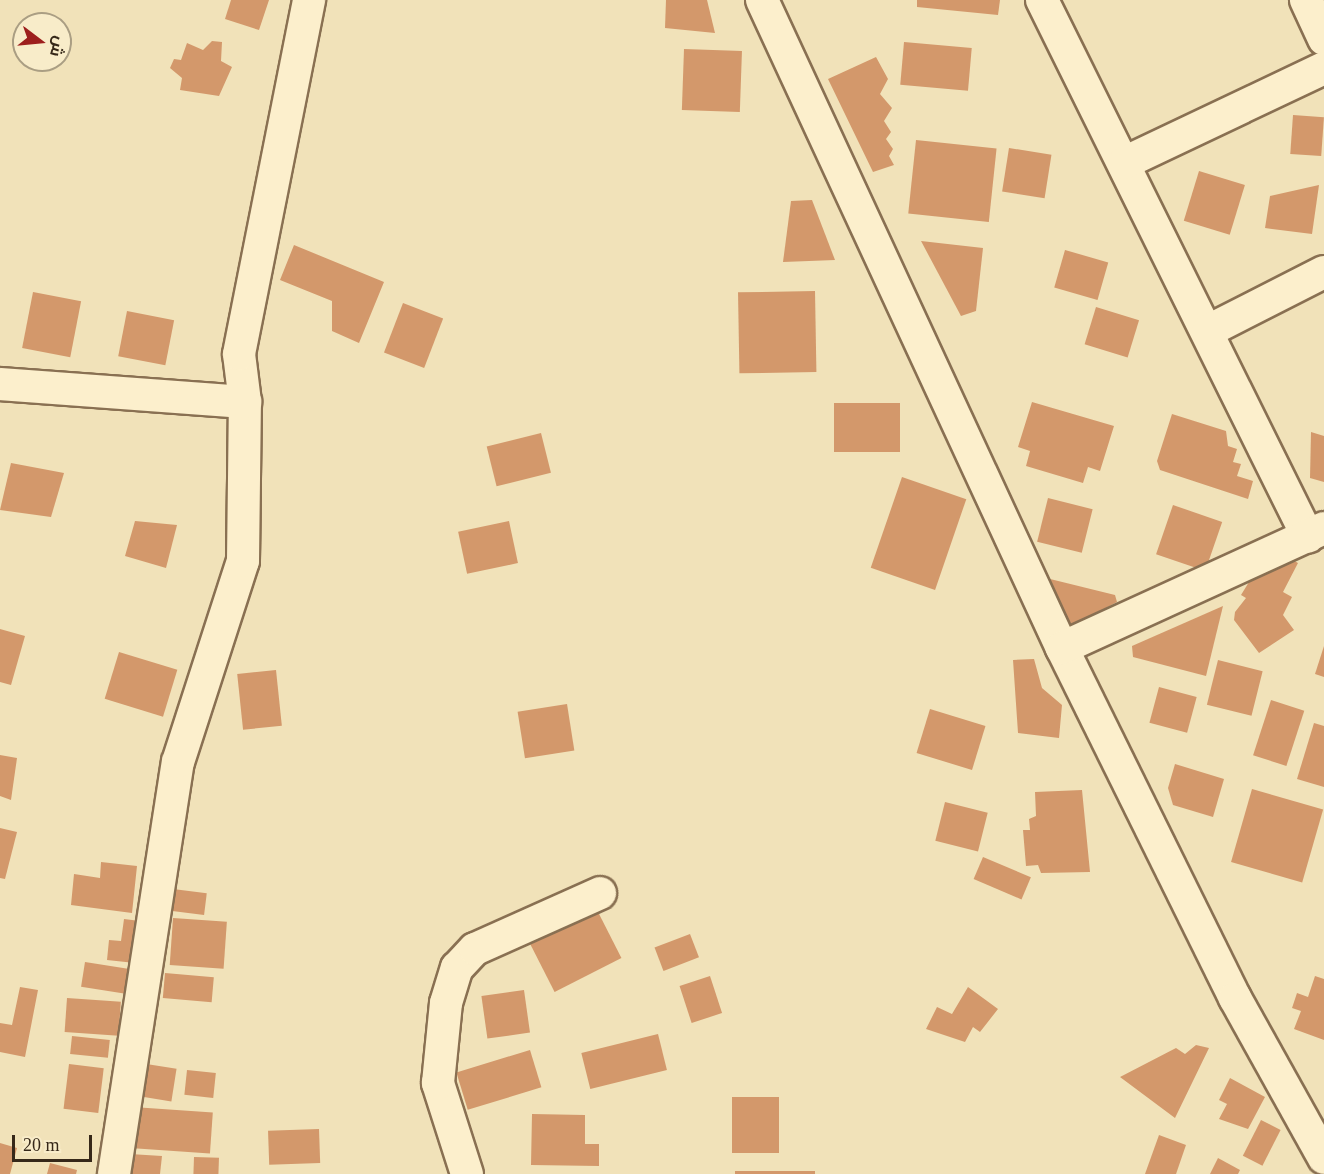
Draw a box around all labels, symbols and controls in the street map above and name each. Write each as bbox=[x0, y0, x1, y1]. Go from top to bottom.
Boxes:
north arrow bbox=[12, 12, 72, 72]
text: ش bbox=[47, 34, 69, 59]
scale bar bbox=[15, 1123, 94, 1161]
text: 20 m bbox=[23, 1135, 60, 1155]

